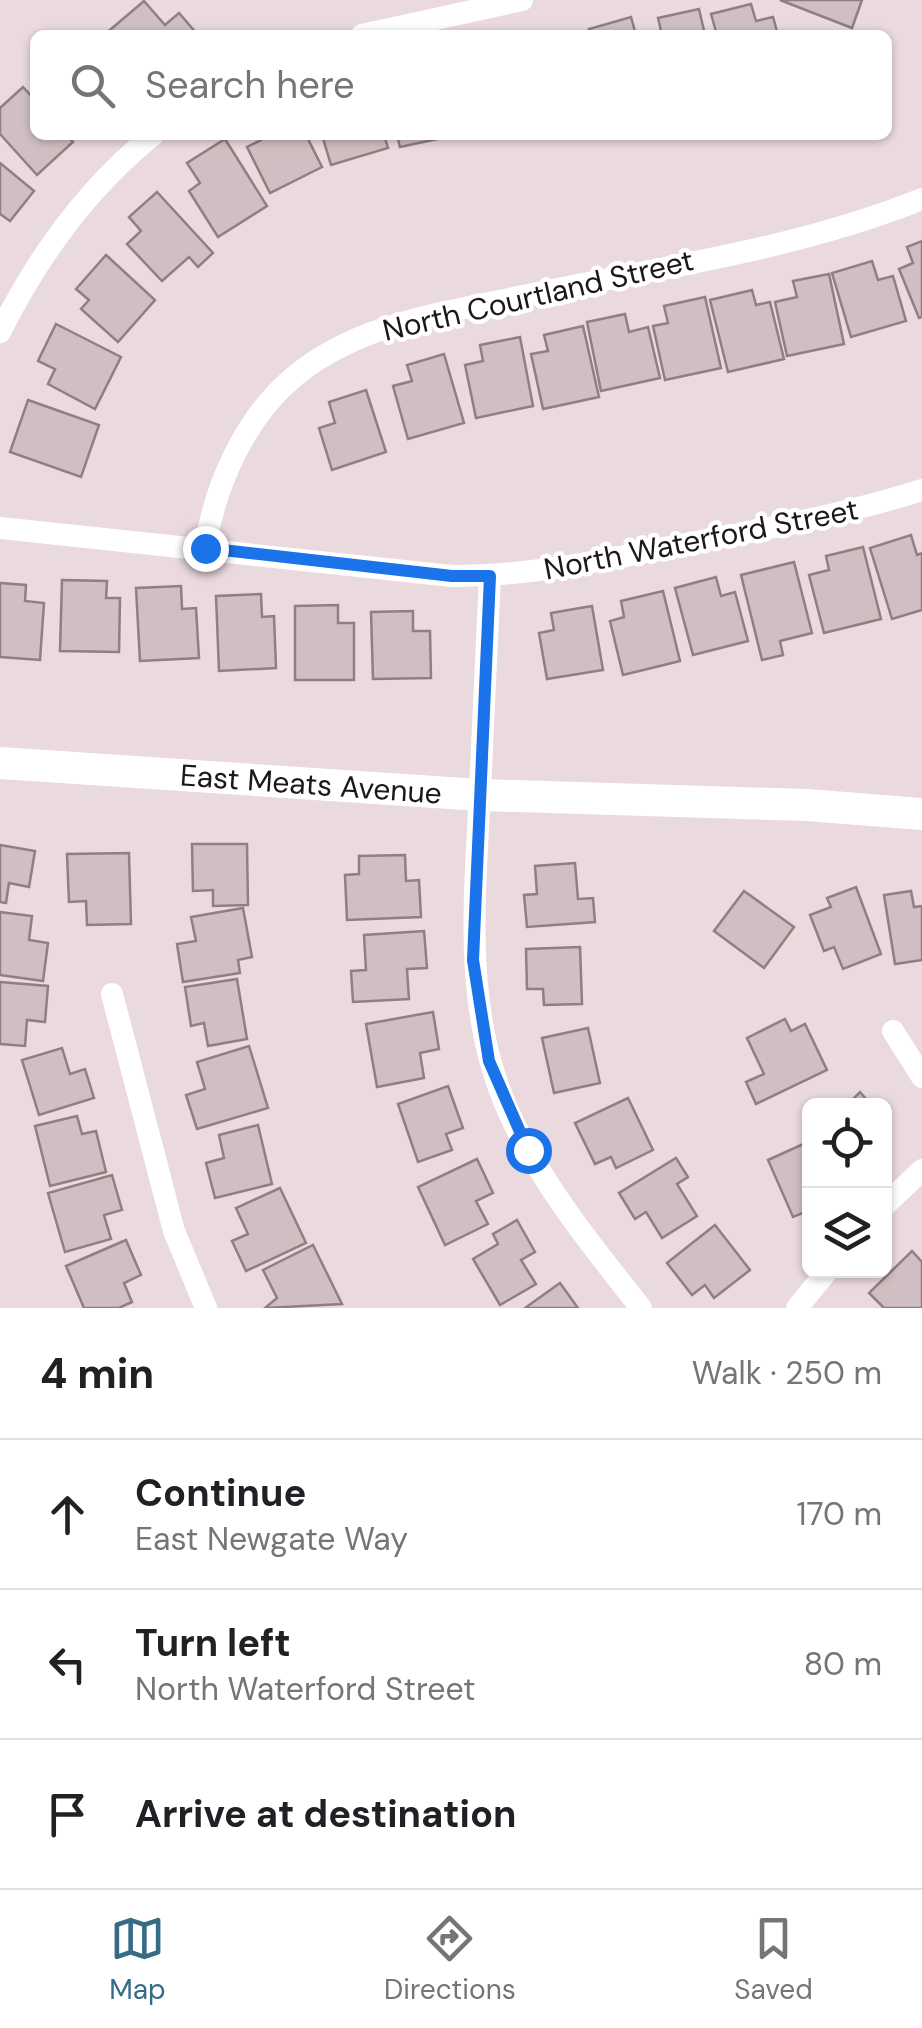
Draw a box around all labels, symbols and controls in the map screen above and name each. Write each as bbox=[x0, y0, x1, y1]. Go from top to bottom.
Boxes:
search box bbox=[30, 30, 892, 140]
icon: search bbox=[65, 58, 120, 113]
text: Search here bbox=[145, 60, 355, 110]
street label: North Courtland Street bbox=[379, 240, 697, 350]
street label: North Waterford Street bbox=[541, 489, 861, 589]
route end bbox=[183, 526, 229, 572]
street label: East Meats Avenue bbox=[179, 755, 443, 813]
map controls bbox=[802, 1098, 892, 1278]
button: locate bbox=[802, 1098, 892, 1188]
route start bbox=[506, 1128, 552, 1174]
button: layers bbox=[802, 1188, 892, 1278]
text: 4 min bbox=[40, 1346, 154, 1401]
text: Walk · 250 m bbox=[692, 1352, 882, 1394]
text: Continue bbox=[135, 1468, 306, 1518]
icon: ahead bbox=[40, 1487, 95, 1542]
text: 170 m bbox=[796, 1493, 882, 1535]
text: East Newgate Way bbox=[135, 1518, 408, 1560]
text: Turn left bbox=[135, 1618, 291, 1668]
icon: left bbox=[40, 1637, 95, 1692]
text: 80 m bbox=[804, 1643, 882, 1685]
text: North Waterford Street bbox=[135, 1668, 476, 1710]
icon: arrive bbox=[40, 1787, 95, 1842]
text: Arrive at destination bbox=[135, 1789, 517, 1839]
tab: Map bbox=[109, 1911, 166, 2008]
tab: Directions bbox=[384, 1911, 516, 2008]
tab: Saved bbox=[734, 1911, 813, 2008]

